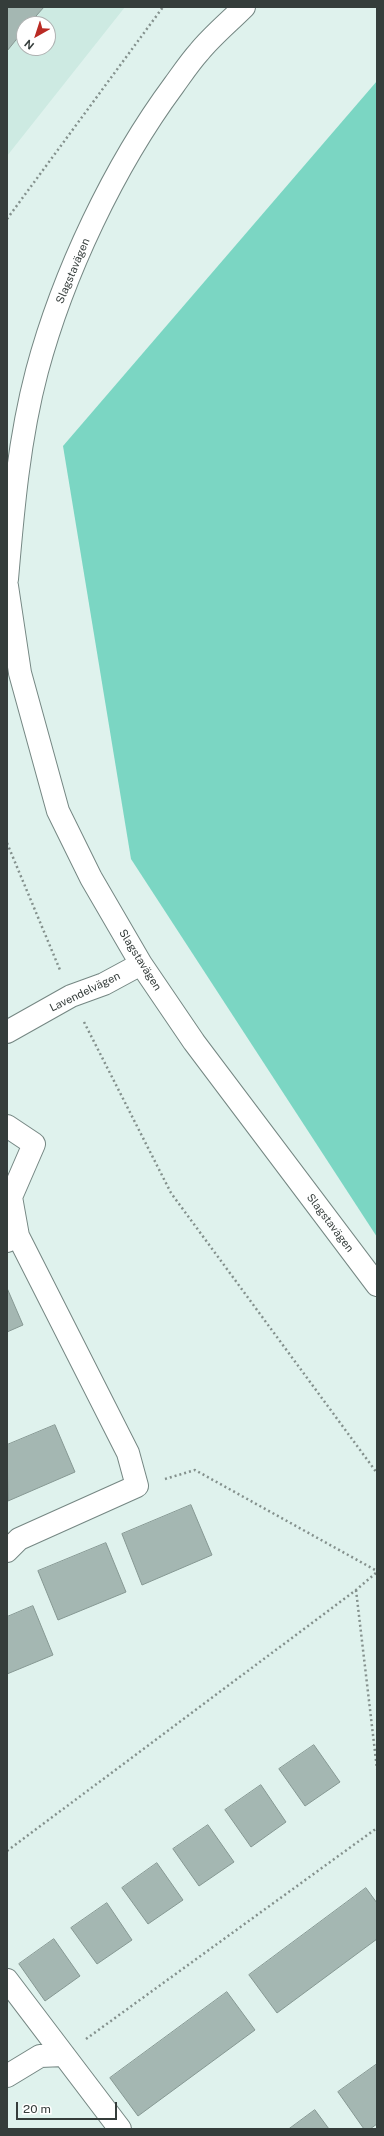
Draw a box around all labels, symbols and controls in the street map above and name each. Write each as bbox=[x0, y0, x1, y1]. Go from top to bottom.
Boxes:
north arrow bbox=[16, 16, 56, 56]
text: N bbox=[22, 37, 36, 52]
street label: Slagstavägen bbox=[53, 236, 93, 306]
street label: Slagstavägen bbox=[116, 927, 164, 993]
street label: Lavendelvägen bbox=[48, 969, 122, 1015]
street label: Slagstavägen bbox=[304, 1191, 356, 1255]
scale bar bbox=[18, 2094, 119, 2120]
text: 20 m bbox=[23, 2102, 51, 2116]

